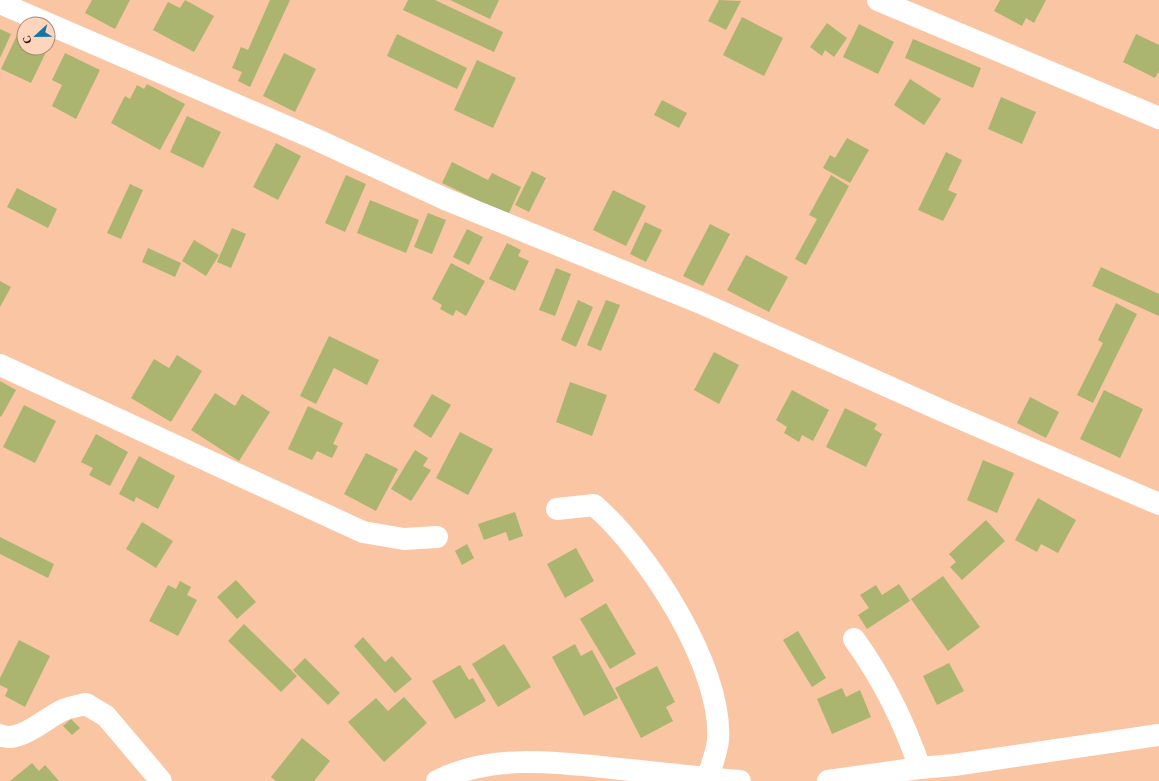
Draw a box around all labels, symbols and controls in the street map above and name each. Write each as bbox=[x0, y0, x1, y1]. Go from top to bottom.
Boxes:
north arrow bbox=[16, 16, 56, 56]
text: С bbox=[19, 33, 35, 46]

